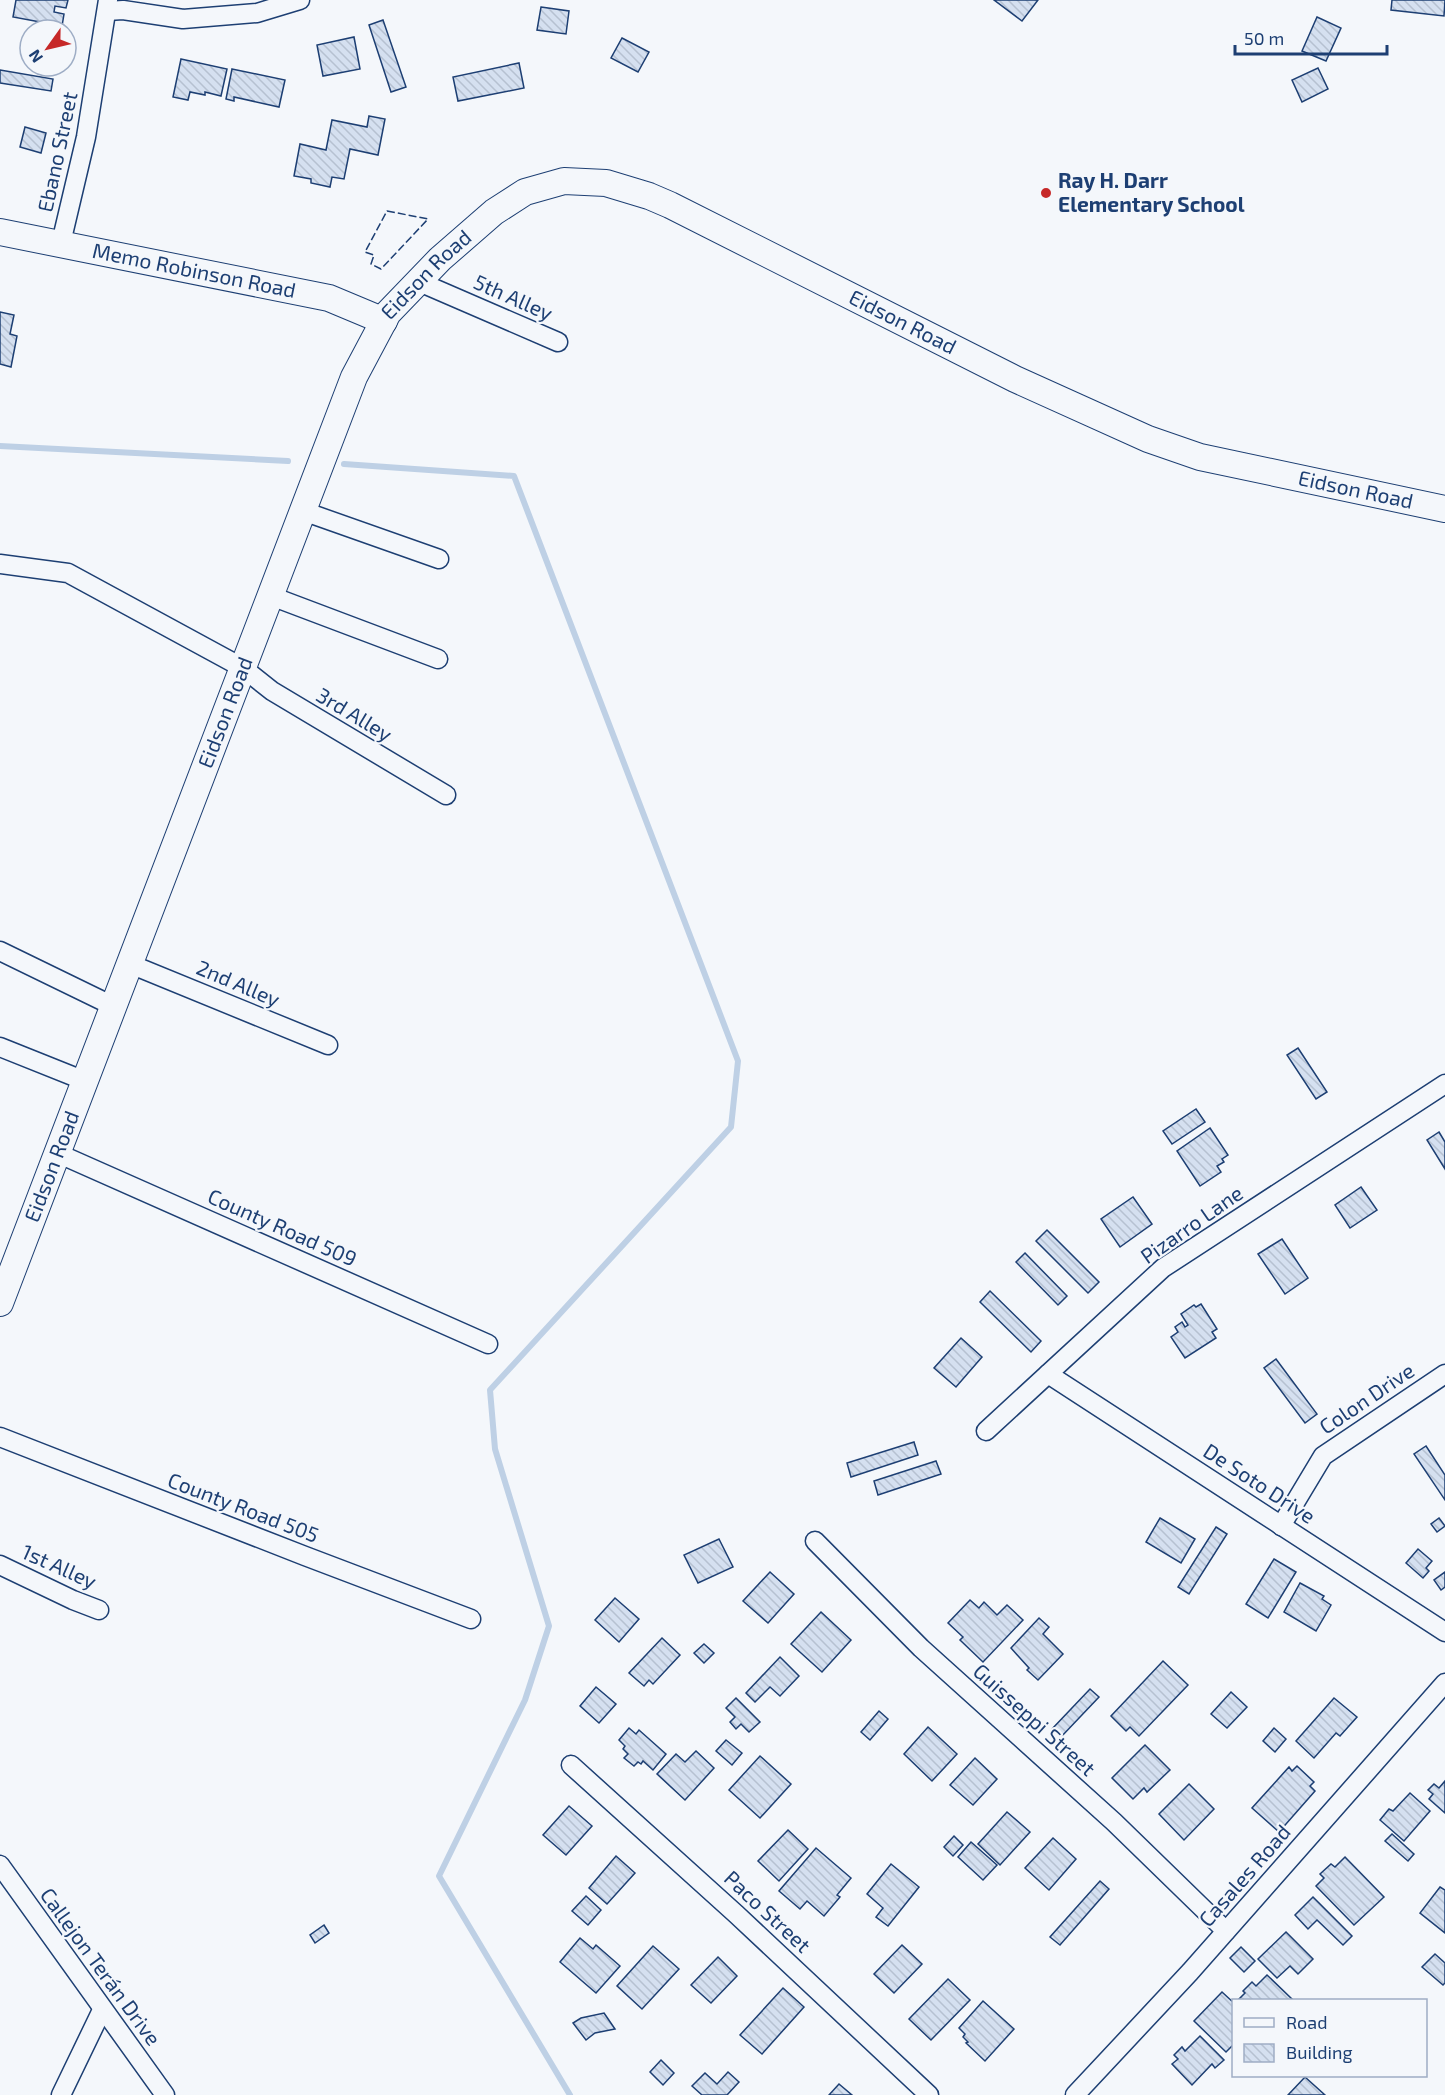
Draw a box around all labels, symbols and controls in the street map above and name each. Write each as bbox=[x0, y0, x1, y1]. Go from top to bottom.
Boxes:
north arrow bbox=[18, 18, 78, 78]
scale bar bbox=[1235, 18, 1386, 56]
text: 50 m bbox=[1244, 27, 1284, 49]
text: N bbox=[24, 47, 46, 67]
street label: Ebano Street bbox=[32, 89, 81, 214]
place label: Ray H. Darr Elementary School bbox=[1058, 167, 1245, 217]
marker: Ray H. Darr Elementary School bbox=[1039, 186, 1053, 200]
street label: Eidson Road bbox=[375, 224, 476, 324]
street label: Memo Robinson Road bbox=[91, 237, 298, 302]
street label: 5th Alley bbox=[470, 268, 557, 325]
street label: Eidson Road bbox=[845, 283, 961, 358]
street label: Eidson Road bbox=[1296, 464, 1416, 513]
street label: Eidson Road bbox=[192, 653, 257, 771]
street label: 3rd Alley bbox=[312, 681, 397, 746]
street label: 2nd Alley bbox=[193, 954, 284, 1011]
street label: Eidson Road bbox=[18, 1107, 83, 1225]
street label: Pizarro Lane bbox=[1135, 1179, 1247, 1268]
street label: County Road 509 bbox=[204, 1183, 361, 1271]
street label: Colon Drive bbox=[1314, 1357, 1418, 1439]
street label: De Soto Drive bbox=[1199, 1437, 1320, 1528]
street label: County Road 505 bbox=[165, 1466, 323, 1547]
street label: 1st Alley bbox=[18, 1538, 101, 1593]
street label: Guisseppi Street bbox=[969, 1658, 1101, 1780]
street label: Casales Road bbox=[1193, 1819, 1295, 1931]
street label: Paco Street bbox=[720, 1865, 816, 1957]
street label: Callejon Terán Drive bbox=[35, 1882, 167, 2050]
legend bbox=[1232, 1999, 1427, 2077]
text: Road bbox=[1286, 2011, 1327, 2033]
text: Building bbox=[1286, 2041, 1353, 2063]

